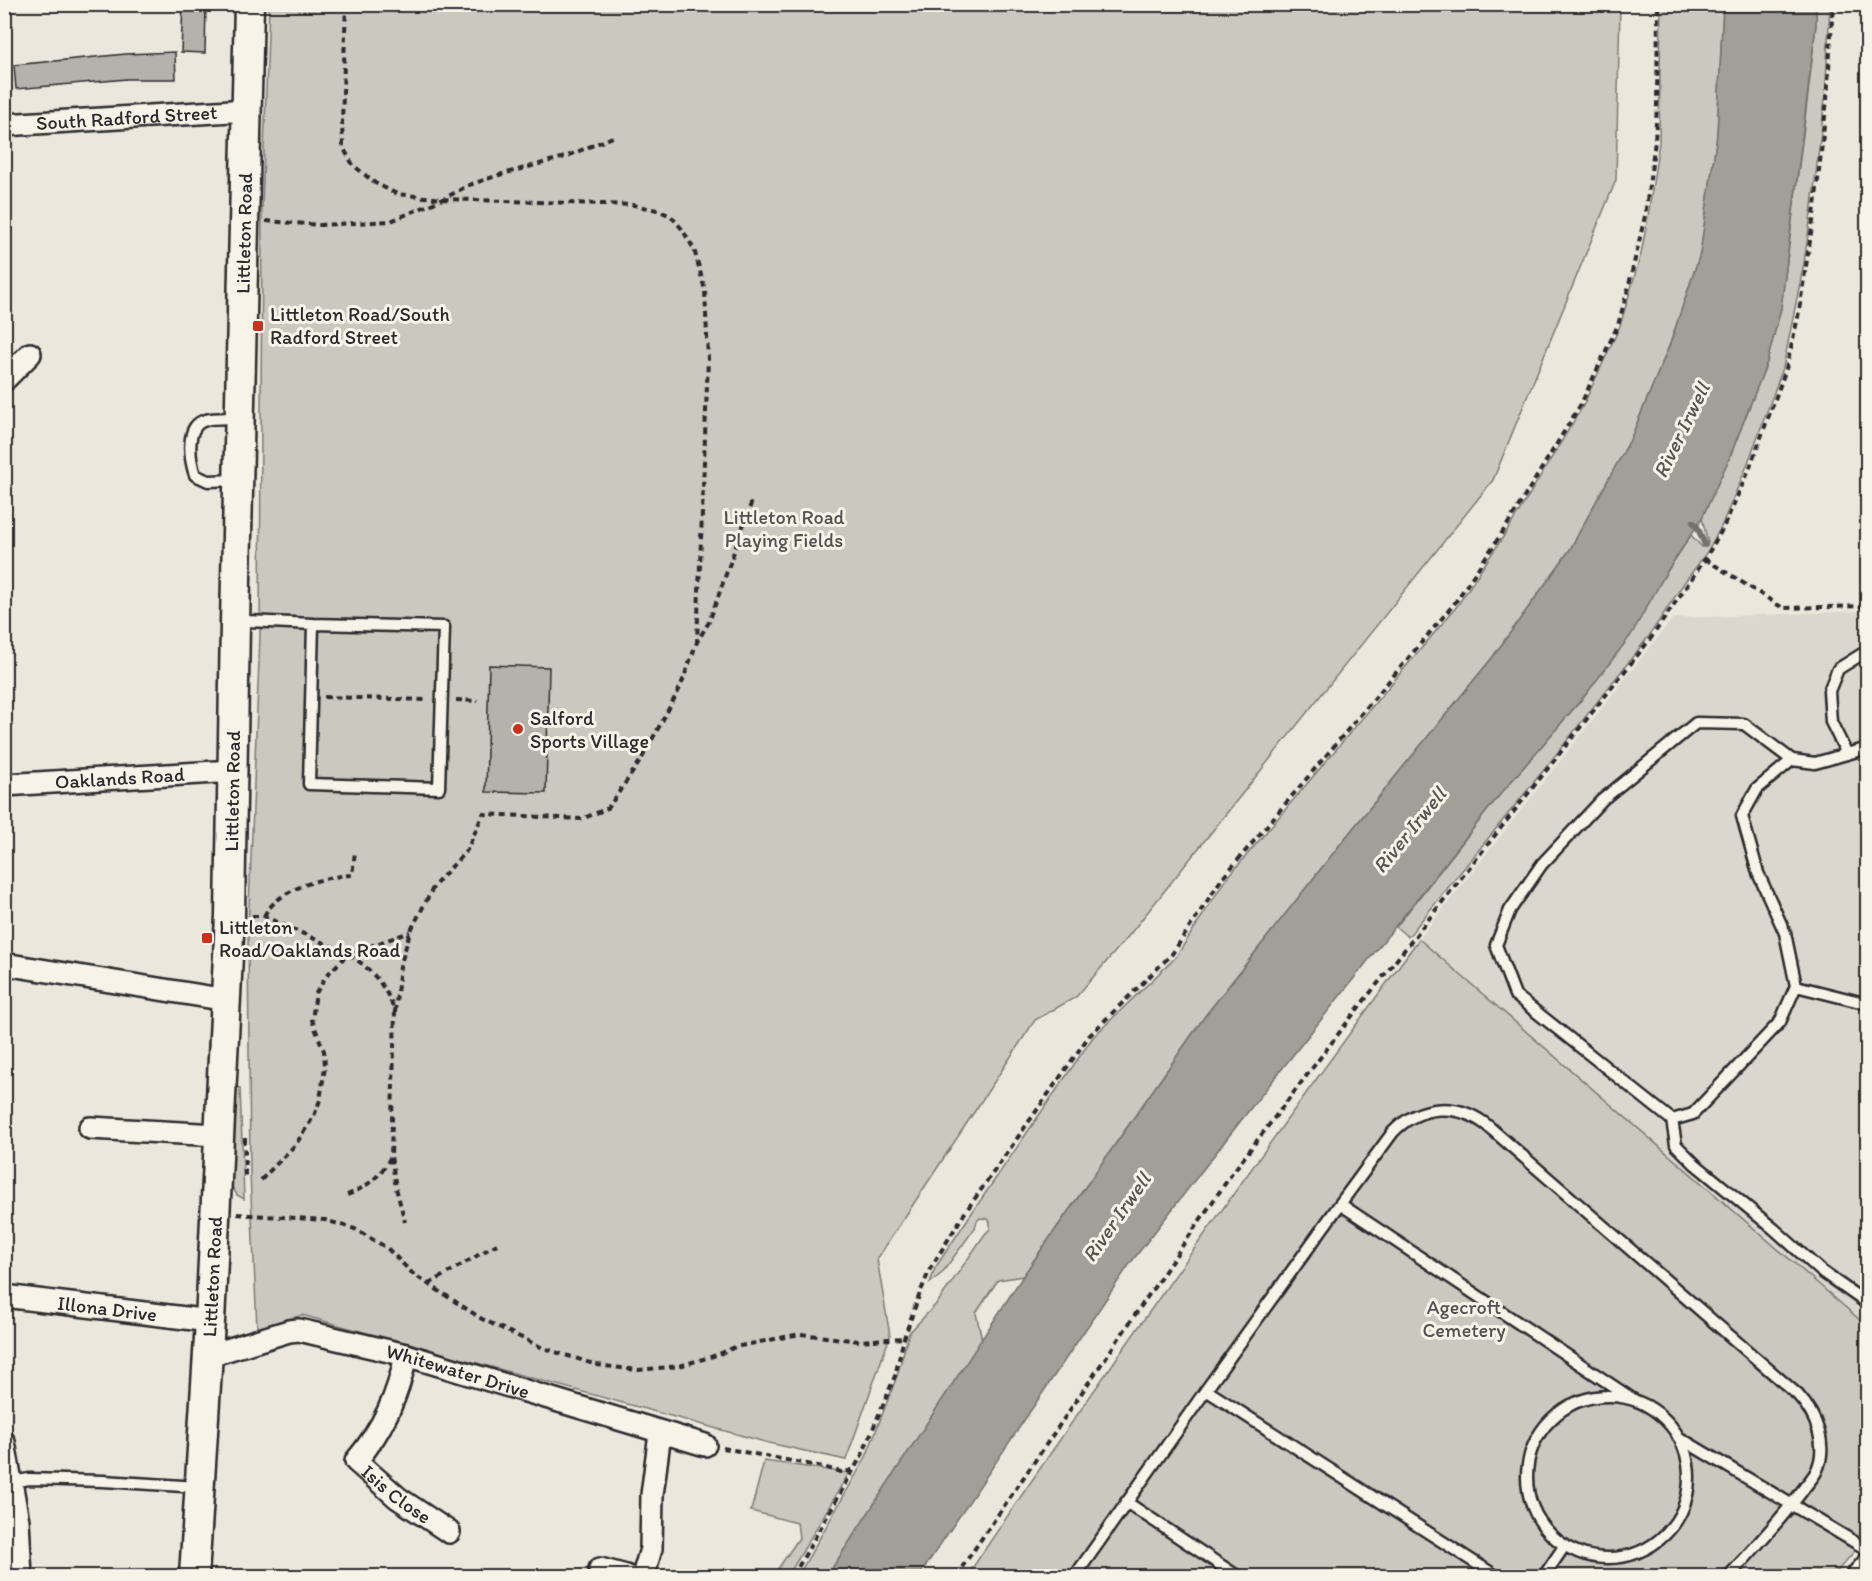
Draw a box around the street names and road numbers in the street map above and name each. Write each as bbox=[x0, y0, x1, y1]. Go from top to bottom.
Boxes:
street label: South Radford Street bbox=[35, 100, 218, 135]
street label: Littleton Road bbox=[230, 172, 257, 294]
street label: Littleton Road bbox=[219, 730, 245, 852]
street label: Oaklands Road bbox=[54, 762, 185, 794]
street label: Littleton Road bbox=[197, 1215, 227, 1338]
street label: Illona Drive bbox=[56, 1291, 158, 1326]
street label: Whitewater Drive bbox=[384, 1339, 533, 1404]
street label: Isis Close bbox=[357, 1460, 436, 1529]

